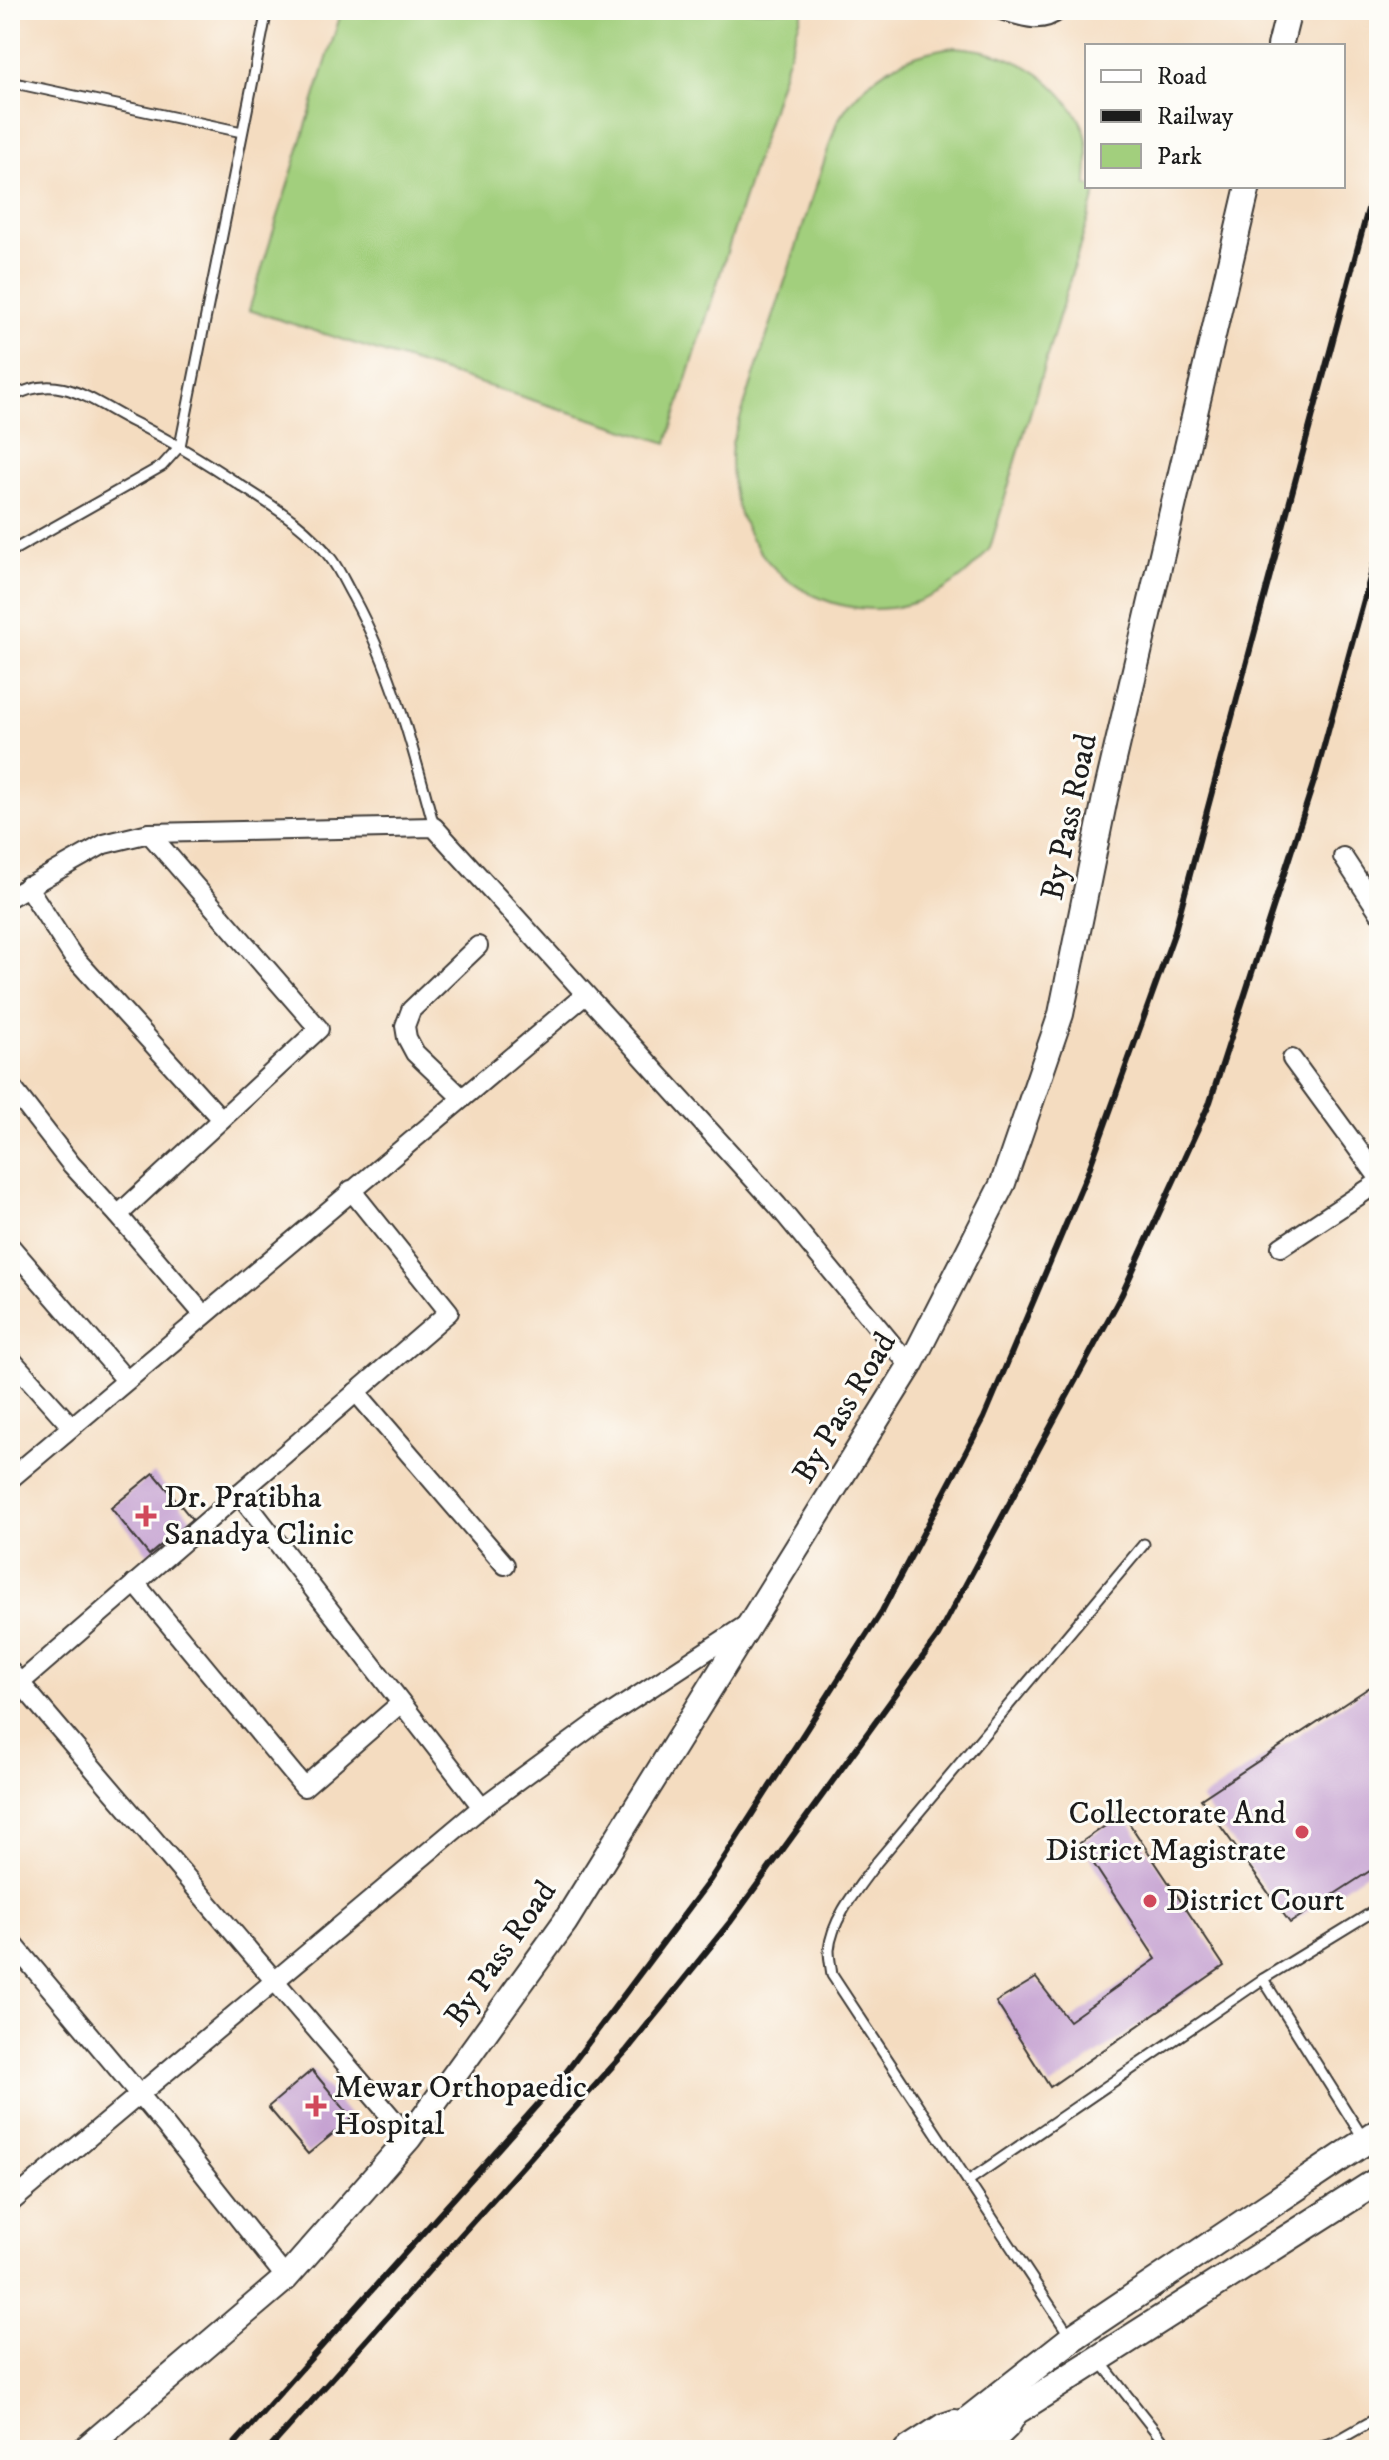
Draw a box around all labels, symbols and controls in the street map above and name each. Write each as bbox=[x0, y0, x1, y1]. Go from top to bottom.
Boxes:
legend bbox=[1085, 44, 1345, 188]
text: Road bbox=[1157, 62, 1207, 92]
text: Railway bbox=[1157, 102, 1234, 132]
text: Park bbox=[1157, 142, 1202, 172]
street label: By Pass Road bbox=[1033, 730, 1107, 904]
street label: By Pass Road bbox=[784, 1325, 906, 1491]
place label: Dr. Pratibha Sanadya Clinic bbox=[164, 1478, 354, 1555]
marker: Dr. Pratibha Sanadya Clinic bbox=[135, 1505, 157, 1527]
place label: Collectorate And District Magistrate bbox=[1045, 1794, 1286, 1871]
marker: Collectorate And District Magistrate bbox=[1293, 1823, 1311, 1841]
street label: By Pass Road bbox=[436, 1873, 566, 2035]
place label: District Court bbox=[1166, 1881, 1345, 1921]
marker: District Court bbox=[1141, 1892, 1159, 1910]
place label: Mewar Orthopaedic Hospital bbox=[334, 2068, 587, 2145]
marker: Mewar Orthopaedic Hospital bbox=[305, 2095, 327, 2117]

